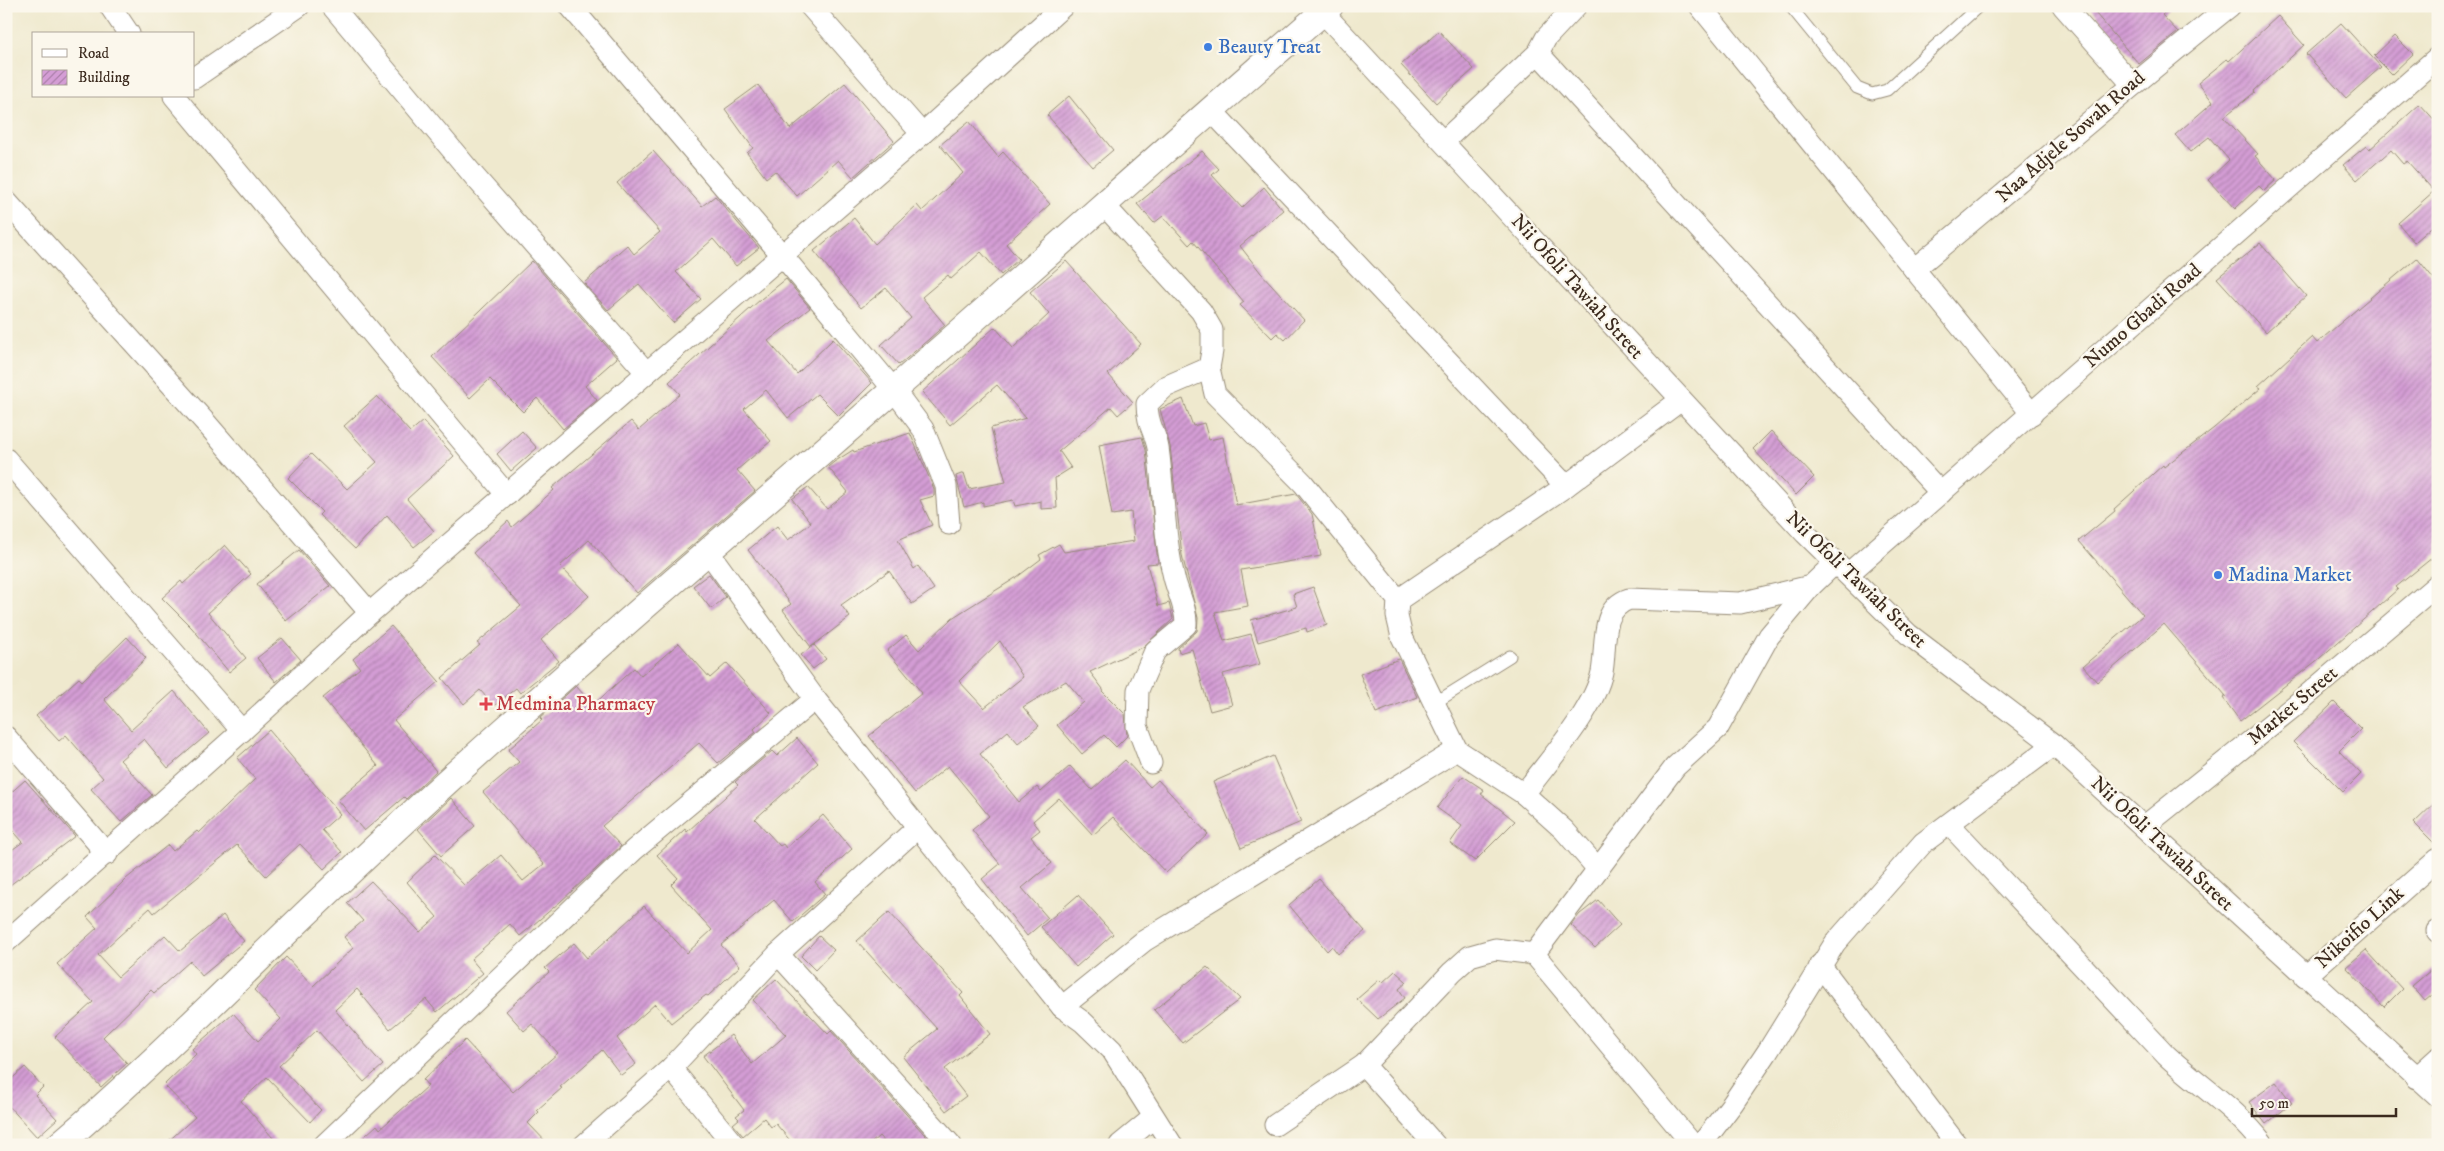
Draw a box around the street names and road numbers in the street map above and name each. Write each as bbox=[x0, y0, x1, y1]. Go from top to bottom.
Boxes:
street label: Naa Adjele Sowah Road bbox=[1991, 65, 2151, 208]
street label: Nii Ofoli Tawiah Street bbox=[1505, 209, 1649, 365]
street label: Numo Gbadi Road bbox=[2079, 258, 2207, 374]
street label: Nii Ofoli Tawiah Street bbox=[1780, 506, 1932, 654]
street label: Market Street bbox=[2243, 661, 2343, 751]
street label: Nii Ofoli Tawiah Street bbox=[2085, 771, 2239, 917]
street label: Nikoifio Link bbox=[2310, 882, 2410, 974]

